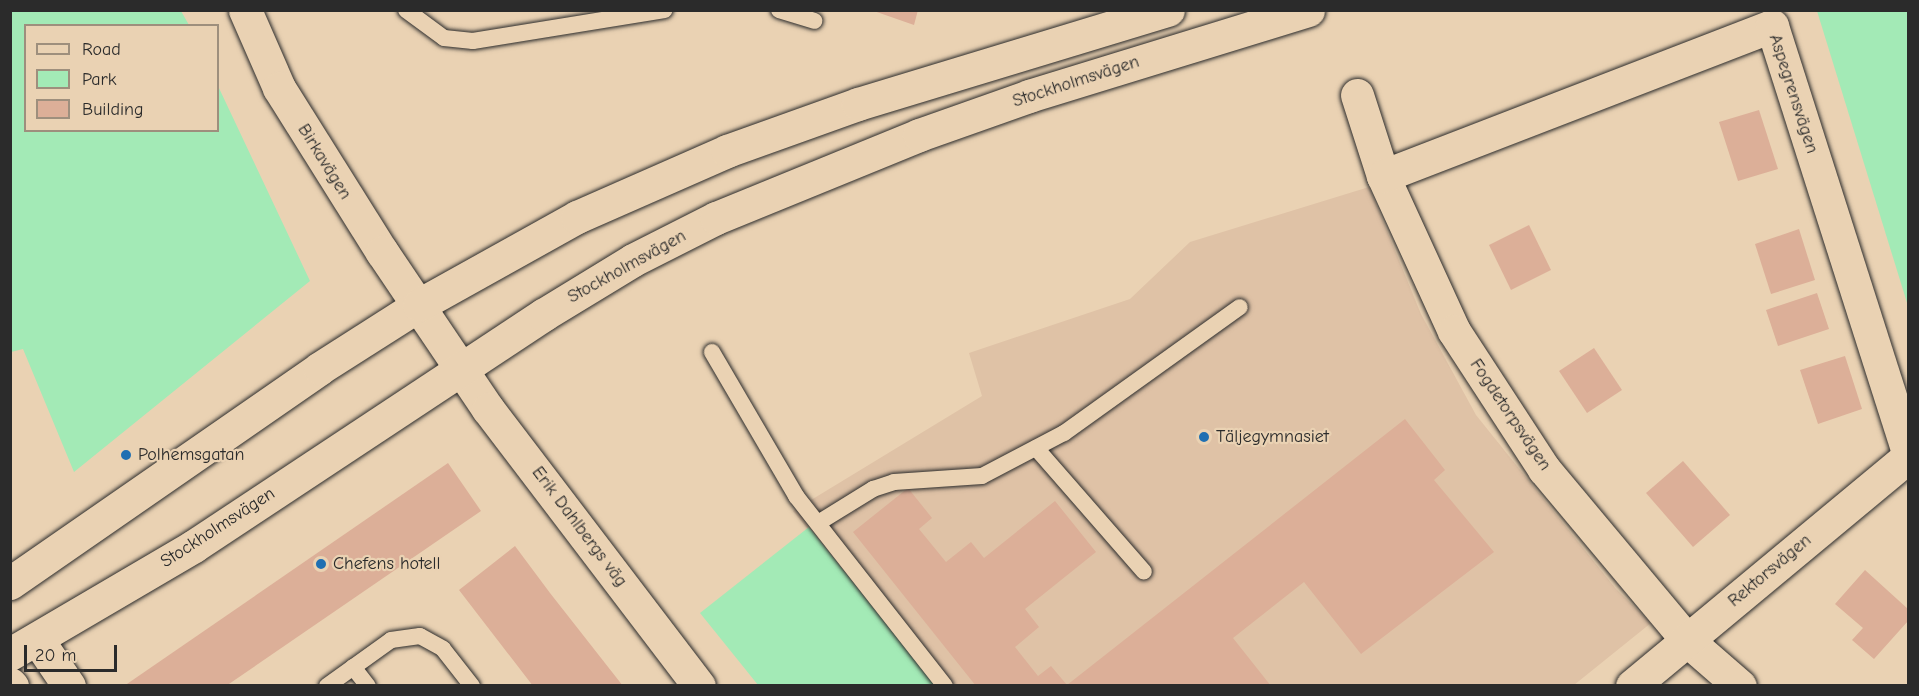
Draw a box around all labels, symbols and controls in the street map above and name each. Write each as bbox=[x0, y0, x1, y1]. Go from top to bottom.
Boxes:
legend bbox=[24, 24, 219, 132]
street label: Aspegrensvägen bbox=[1764, 32, 1822, 156]
text: Road bbox=[82, 39, 121, 60]
street label: Stockholmsvägen bbox=[1010, 51, 1142, 113]
text: Park bbox=[82, 69, 116, 90]
text: Building bbox=[82, 99, 144, 120]
street label: Birkavägen bbox=[292, 120, 356, 204]
street label: Stockholmsvägen bbox=[564, 226, 690, 308]
street label: Fogdetorpsvägen bbox=[1465, 355, 1555, 475]
place label: Täljegymnasiet bbox=[1216, 426, 1329, 448]
marker: Täljegymnasiet bbox=[1197, 430, 1211, 444]
place label: Polhemsgatan bbox=[138, 444, 244, 466]
marker: Polhemsgatan bbox=[119, 448, 133, 462]
street label: Erik Dahlbergs väg bbox=[527, 462, 631, 592]
street label: Stockholmsvägen bbox=[157, 483, 279, 573]
street label: Rektorsvägen bbox=[1724, 530, 1816, 612]
place label: Chefens hotell bbox=[333, 553, 440, 575]
marker: Chefens hotell bbox=[314, 557, 328, 571]
scale bar bbox=[27, 633, 120, 671]
text: 20 m bbox=[35, 645, 76, 666]

